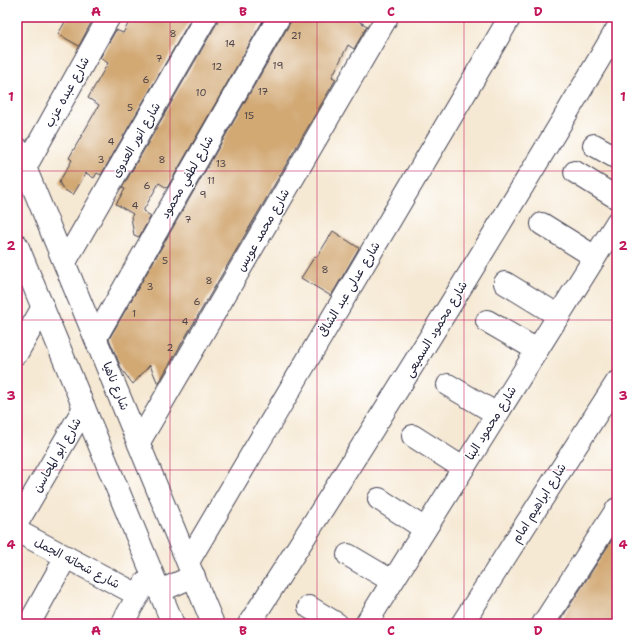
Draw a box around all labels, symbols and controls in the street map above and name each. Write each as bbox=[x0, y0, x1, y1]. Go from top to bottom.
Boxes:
text: A bbox=[91, 3, 101, 20]
text: B bbox=[239, 3, 247, 20]
text: C bbox=[387, 3, 395, 20]
text: D bbox=[533, 3, 543, 20]
house number: 8 bbox=[170, 27, 177, 40]
house number: 21 bbox=[291, 29, 301, 42]
house number: 14 bbox=[225, 37, 235, 50]
house number: 7 bbox=[156, 52, 163, 65]
street label: شارع عبده عزب bbox=[41, 54, 94, 131]
house number: 19 bbox=[273, 59, 283, 72]
house number: 12 bbox=[212, 60, 222, 73]
house number: 6 bbox=[143, 73, 150, 86]
house number: 17 bbox=[258, 85, 268, 98]
house number: 10 bbox=[196, 86, 206, 99]
text: 1 bbox=[8, 88, 14, 105]
text: 1 bbox=[620, 88, 626, 105]
street label: شارع انور العدوى bbox=[108, 99, 165, 181]
house number: 5 bbox=[127, 101, 133, 114]
house number: 15 bbox=[244, 109, 254, 122]
street label: شارع لطفي محمود bbox=[157, 133, 220, 223]
house number: 4 bbox=[108, 135, 115, 148]
house number: 3 bbox=[98, 153, 105, 166]
house number: 8 bbox=[159, 153, 166, 166]
house number: 13 bbox=[216, 157, 226, 170]
house number: 11 bbox=[207, 174, 215, 187]
house number: 6 bbox=[144, 179, 151, 192]
street label: شارع محمد عويس bbox=[233, 186, 294, 275]
house number: 9 bbox=[200, 188, 207, 201]
house number: 4 bbox=[132, 199, 139, 212]
house number: 7 bbox=[185, 213, 192, 226]
text: 2 bbox=[6, 237, 16, 254]
text: 2 bbox=[618, 237, 628, 254]
street label: شارع عدلى عبد الشافى bbox=[314, 239, 385, 340]
house number: 5 bbox=[162, 254, 168, 267]
house number: 8 bbox=[322, 263, 329, 276]
house number: 8 bbox=[206, 274, 213, 287]
street label: شارع محمود السميعى bbox=[401, 278, 472, 381]
house number: 3 bbox=[147, 280, 154, 293]
house number: 6 bbox=[194, 295, 201, 308]
house number: 1 bbox=[132, 307, 136, 320]
house number: 4 bbox=[182, 315, 189, 328]
house number: 2 bbox=[167, 341, 174, 354]
street label: شارع ناهيا bbox=[98, 359, 133, 413]
street label: شارع محمود البنا bbox=[462, 383, 521, 464]
text: 3 bbox=[6, 387, 16, 404]
text: 3 bbox=[618, 387, 628, 404]
street label: شارع أبو المحاسن bbox=[29, 415, 86, 496]
street label: شارع ابراهيم امام bbox=[508, 460, 571, 546]
street label: شارع شحاته الجمل bbox=[31, 534, 122, 593]
text: 4 bbox=[6, 536, 16, 553]
text: 4 bbox=[618, 536, 628, 553]
text: A bbox=[91, 622, 101, 639]
text: B bbox=[239, 622, 247, 639]
text: C bbox=[387, 622, 395, 639]
text: D bbox=[533, 622, 543, 639]

